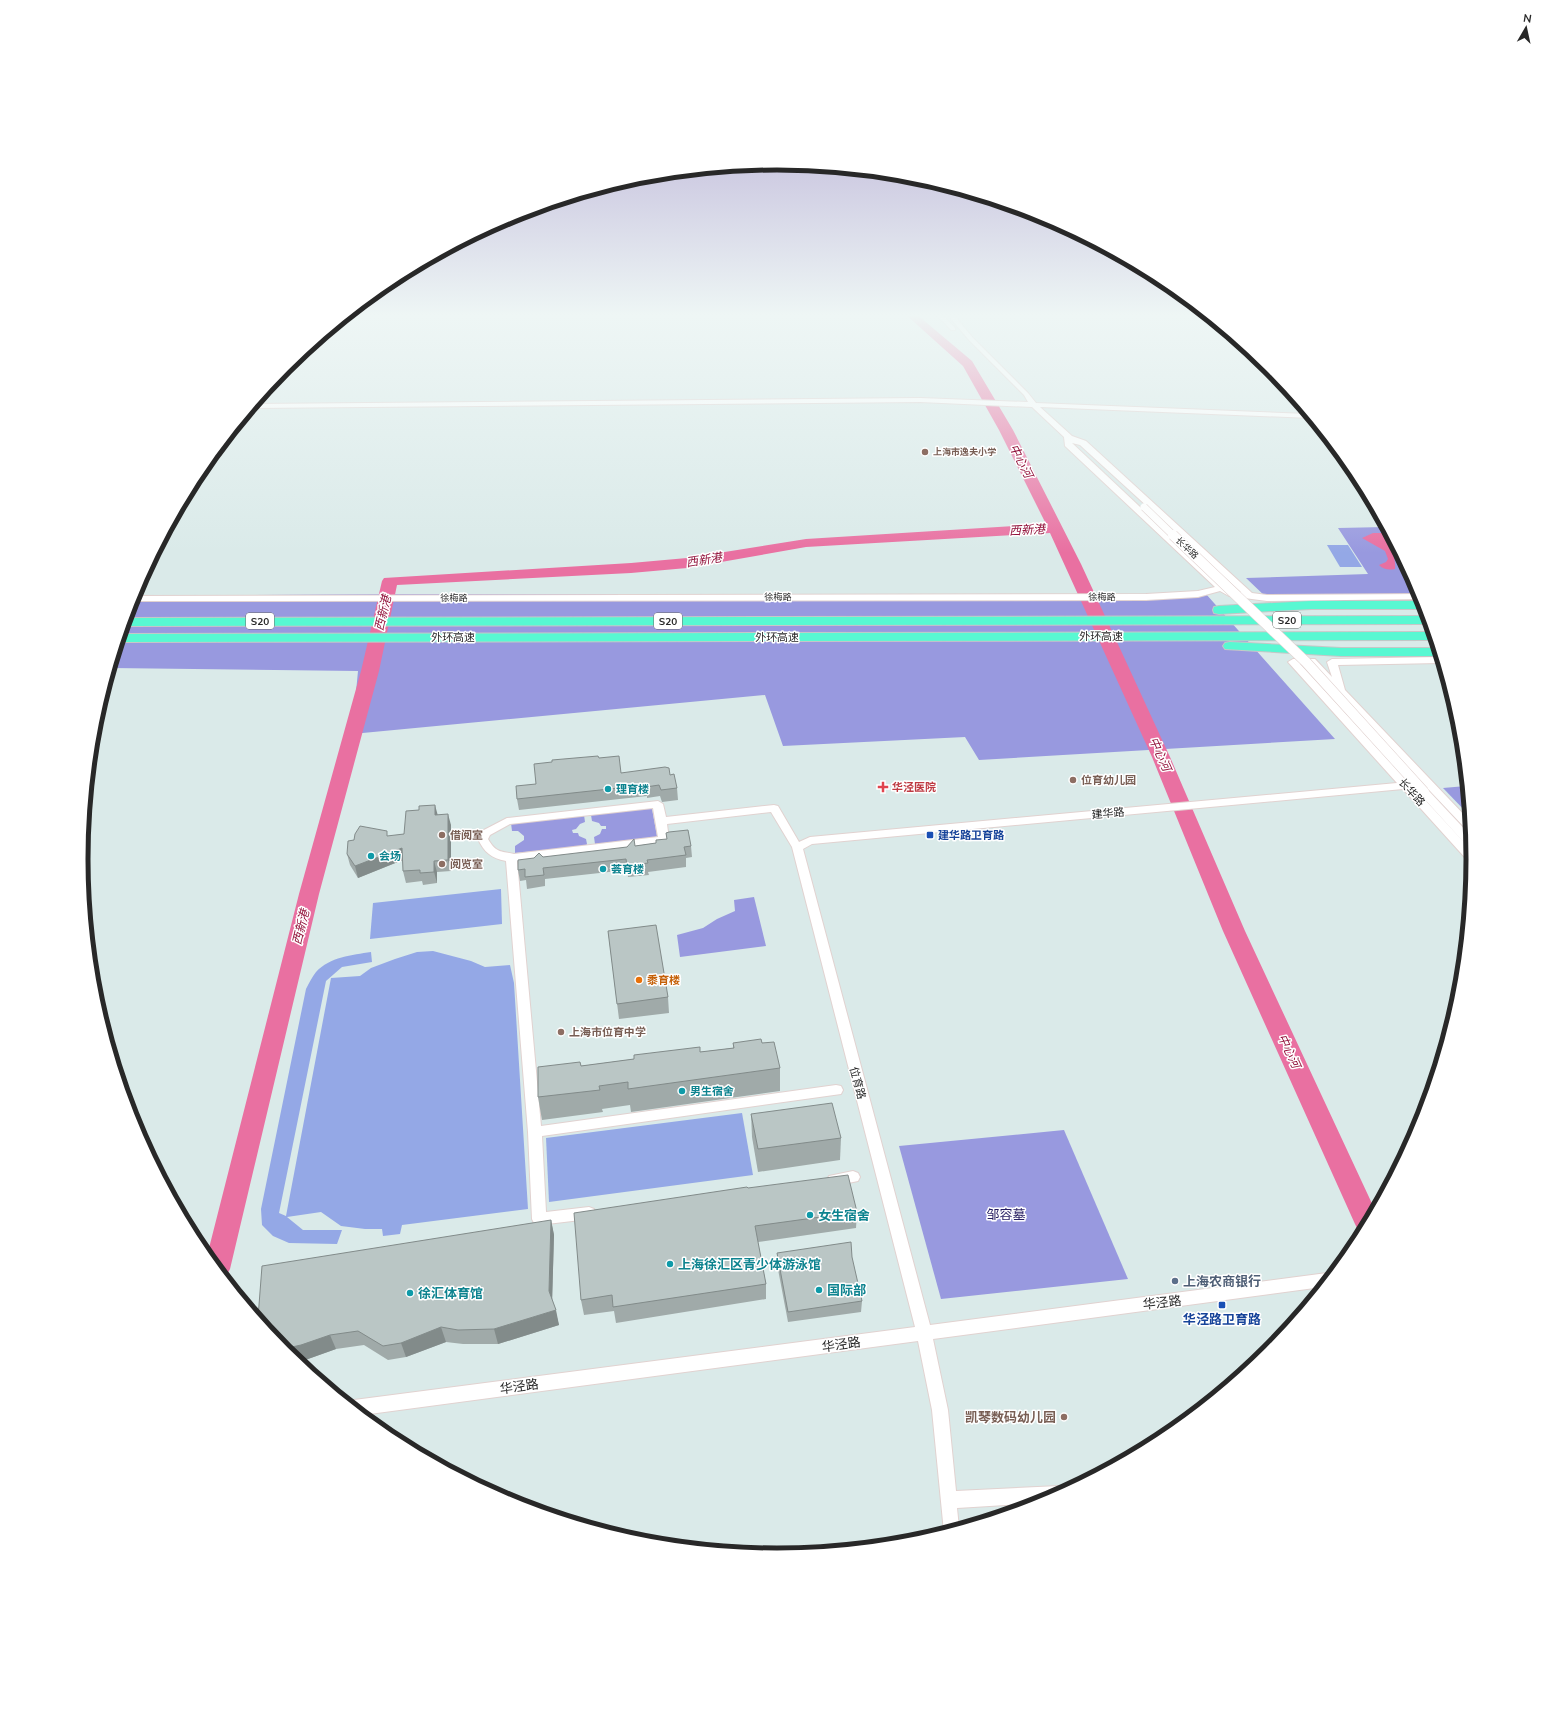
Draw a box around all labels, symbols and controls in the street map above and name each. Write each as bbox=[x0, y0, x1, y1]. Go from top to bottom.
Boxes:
north arrow bbox=[1506, 8, 1546, 48]
text: N bbox=[1522, 11, 1533, 26]
water label: 中心河 bbox=[1007, 441, 1037, 482]
place label: 上海市逸夫小学 bbox=[933, 446, 996, 457]
marker: 上海市逸夫小学 bbox=[920, 447, 930, 457]
water label: 西新港 bbox=[1009, 521, 1047, 538]
street label: 长华路 bbox=[1174, 534, 1201, 561]
water label: 西新港 bbox=[685, 549, 725, 570]
street label: 徐梅路 bbox=[763, 591, 792, 602]
street label: 徐梅路 bbox=[1087, 591, 1116, 602]
water label: 西新港 bbox=[371, 592, 394, 632]
street label: 徐梅路 bbox=[439, 592, 468, 603]
road number: S20 bbox=[1273, 612, 1301, 628]
road number: S20 bbox=[246, 613, 274, 629]
road number: S20 bbox=[654, 613, 682, 629]
street label: 外环高速 bbox=[1079, 629, 1123, 643]
street label: 外环高速 bbox=[431, 630, 475, 644]
street label: 外环高速 bbox=[755, 630, 799, 644]
water label: 中心河 bbox=[1146, 734, 1175, 775]
place label: 位育幼儿园 bbox=[1081, 773, 1136, 787]
marker: 位育幼儿园 bbox=[1068, 775, 1078, 785]
street label: 长华路 bbox=[1396, 775, 1428, 809]
place label: 华泾医院 bbox=[892, 780, 936, 794]
marker: 华泾医院 bbox=[877, 781, 889, 793]
place label: 理育楼 bbox=[616, 782, 649, 796]
marker: 理育楼 bbox=[603, 784, 613, 794]
street label: 建华路 bbox=[1091, 805, 1125, 821]
place label: 借阅室 bbox=[450, 828, 483, 842]
place label: 建华路卫育路 bbox=[938, 828, 1005, 842]
marker: 借阅室 bbox=[437, 830, 447, 840]
marker: 建华路卫育路 bbox=[925, 830, 935, 840]
place label: 会场 bbox=[379, 849, 401, 863]
marker: 会场 bbox=[366, 851, 376, 861]
place label: 阅览室 bbox=[450, 857, 483, 871]
marker: 阅览室 bbox=[437, 859, 447, 869]
place label: 荟育楼 bbox=[611, 862, 644, 876]
marker: 荟育楼 bbox=[598, 864, 608, 874]
water label: 西新港 bbox=[289, 906, 313, 946]
place label: 黍育楼 bbox=[647, 973, 680, 987]
marker: 黍育楼 bbox=[634, 975, 644, 985]
place label: 上海市位育中学 bbox=[569, 1025, 646, 1039]
marker: 上海市位育中学 bbox=[556, 1027, 566, 1037]
water label: 中心河 bbox=[1275, 1031, 1305, 1072]
street label: 位育路 bbox=[847, 1065, 869, 1101]
place label: 男生宿舍 bbox=[690, 1084, 734, 1098]
marker: 男生宿舍 bbox=[677, 1086, 687, 1096]
park label: 邹容墓 bbox=[986, 1206, 1026, 1222]
place label: 女生宿舍 bbox=[818, 1207, 870, 1223]
marker: 女生宿舍 bbox=[805, 1210, 815, 1220]
place label: 上海徐汇区青少体游泳馆 bbox=[678, 1256, 821, 1272]
marker: 上海徐汇区青少体游泳馆 bbox=[665, 1259, 675, 1269]
place label: 上海农商银行 bbox=[1183, 1273, 1261, 1289]
marker: 上海农商银行 bbox=[1170, 1276, 1180, 1286]
place label: 国际部 bbox=[827, 1282, 866, 1298]
place label: 徐汇体育馆 bbox=[418, 1285, 483, 1301]
marker: 国际部 bbox=[814, 1285, 824, 1295]
marker: 徐汇体育馆 bbox=[405, 1288, 415, 1298]
street label: 华泾路 bbox=[1142, 1292, 1182, 1312]
marker: 华泾路卫育路 bbox=[1217, 1300, 1227, 1310]
place label: 华泾路卫育路 bbox=[1183, 1311, 1261, 1327]
street label: 华泾路 bbox=[821, 1333, 861, 1355]
street label: 华泾路 bbox=[499, 1375, 539, 1397]
place label: 凯琴数码幼儿园 bbox=[965, 1409, 1056, 1425]
marker: 凯琴数码幼儿园 bbox=[1059, 1412, 1069, 1422]

